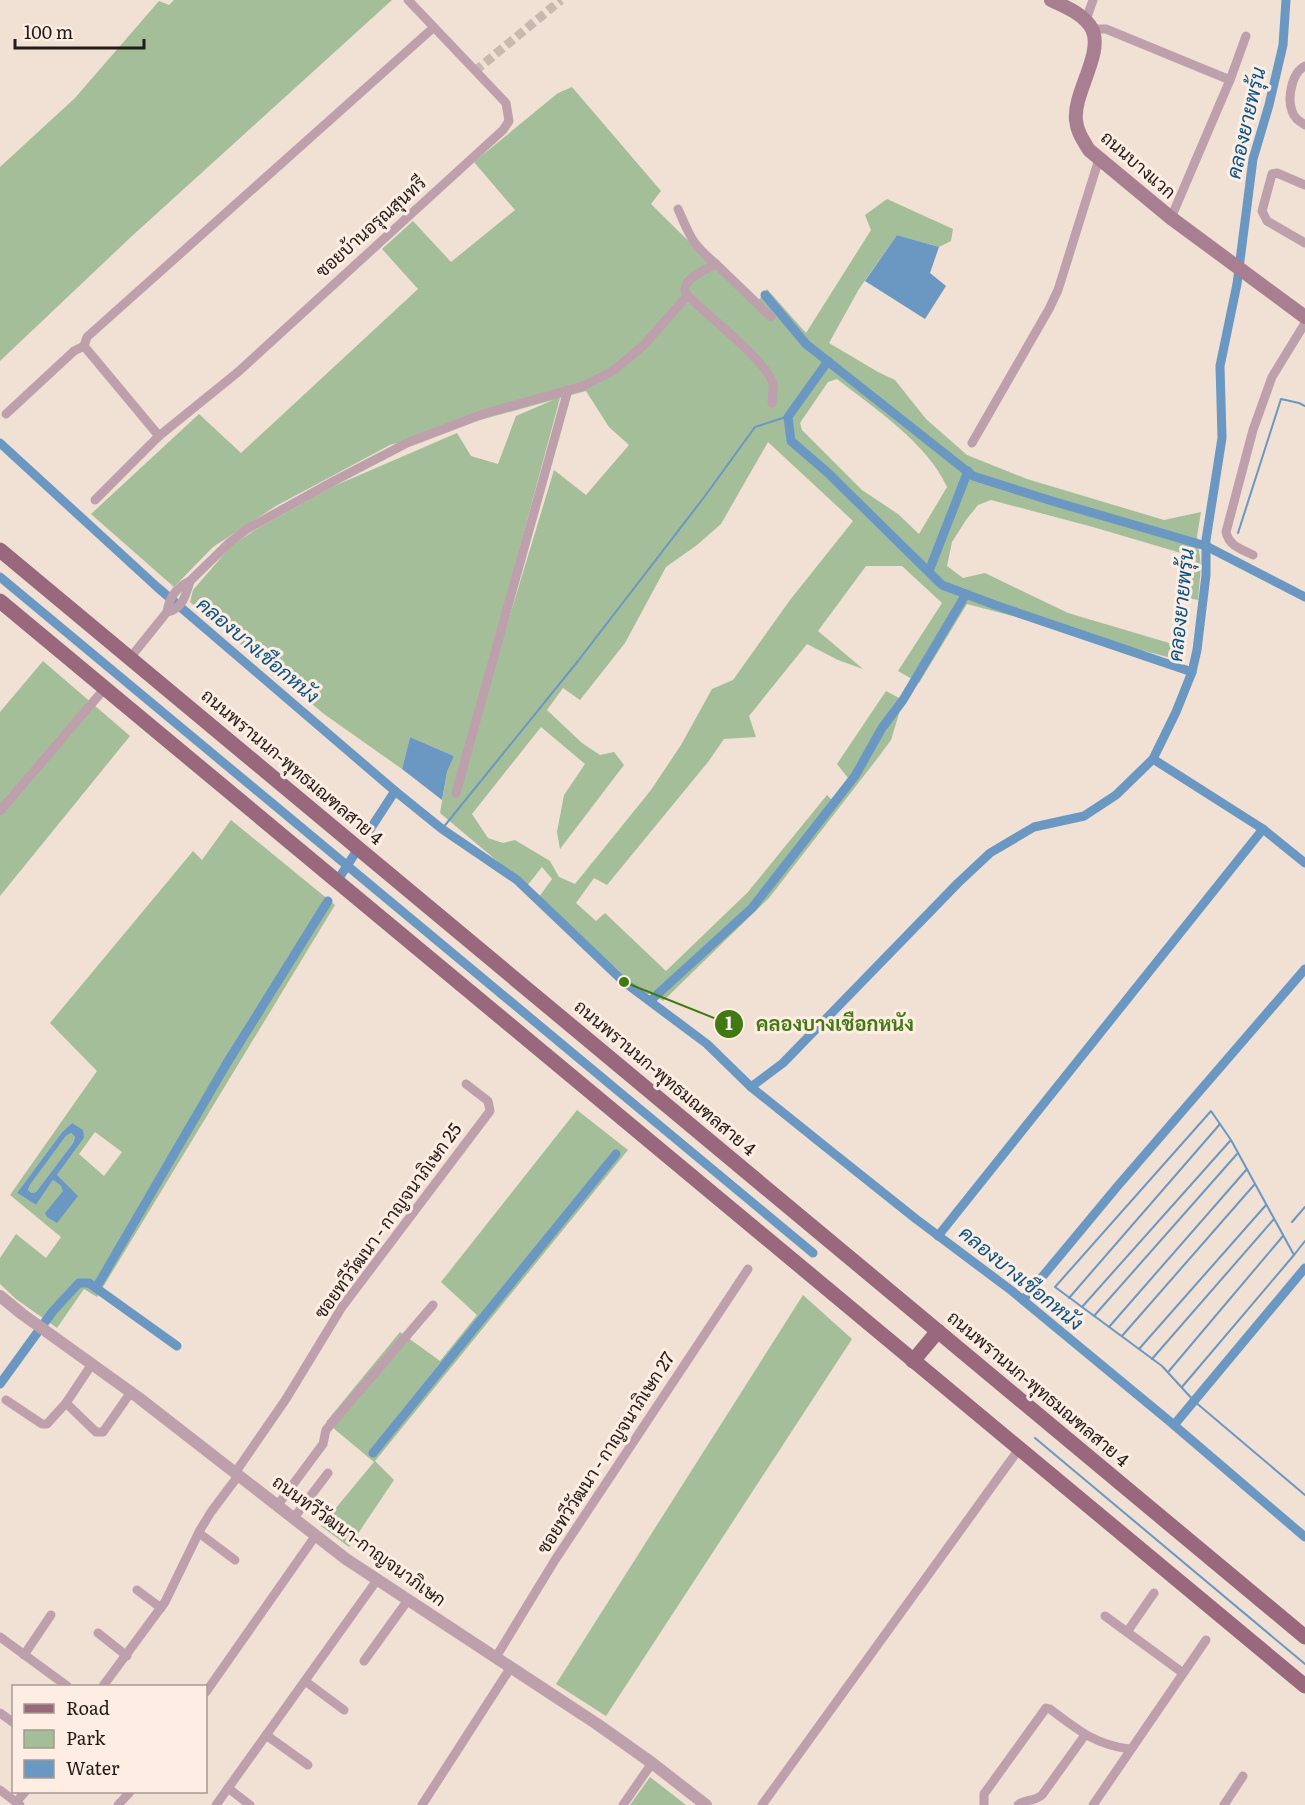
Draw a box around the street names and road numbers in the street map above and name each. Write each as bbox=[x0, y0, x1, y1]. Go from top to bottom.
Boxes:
street label: ถนนบางแวก bbox=[1095, 124, 1183, 204]
street label: ซอยบ้านอรุณสุนทรี bbox=[309, 169, 431, 283]
street label: ถนนพรานนก-พุทธมณฑลสาย 4 bbox=[196, 682, 390, 850]
street label: ถนนพรานนก-พุทธมณฑลสาย 4 bbox=[569, 993, 763, 1161]
street label: ซอยทวีวัฒนา - กาญจนาภิเษก 25 bbox=[306, 1117, 467, 1324]
street label: ถนนพรานนก-พุทธมณฑลสาย 4 bbox=[942, 1304, 1136, 1472]
street label: ซอยทวีวัฒนา - กาญจนาภิเษก 27 bbox=[529, 1346, 680, 1559]
street label: ถนนทวีวัฒนา-กาญจนาภิเษก bbox=[268, 1468, 452, 1612]

